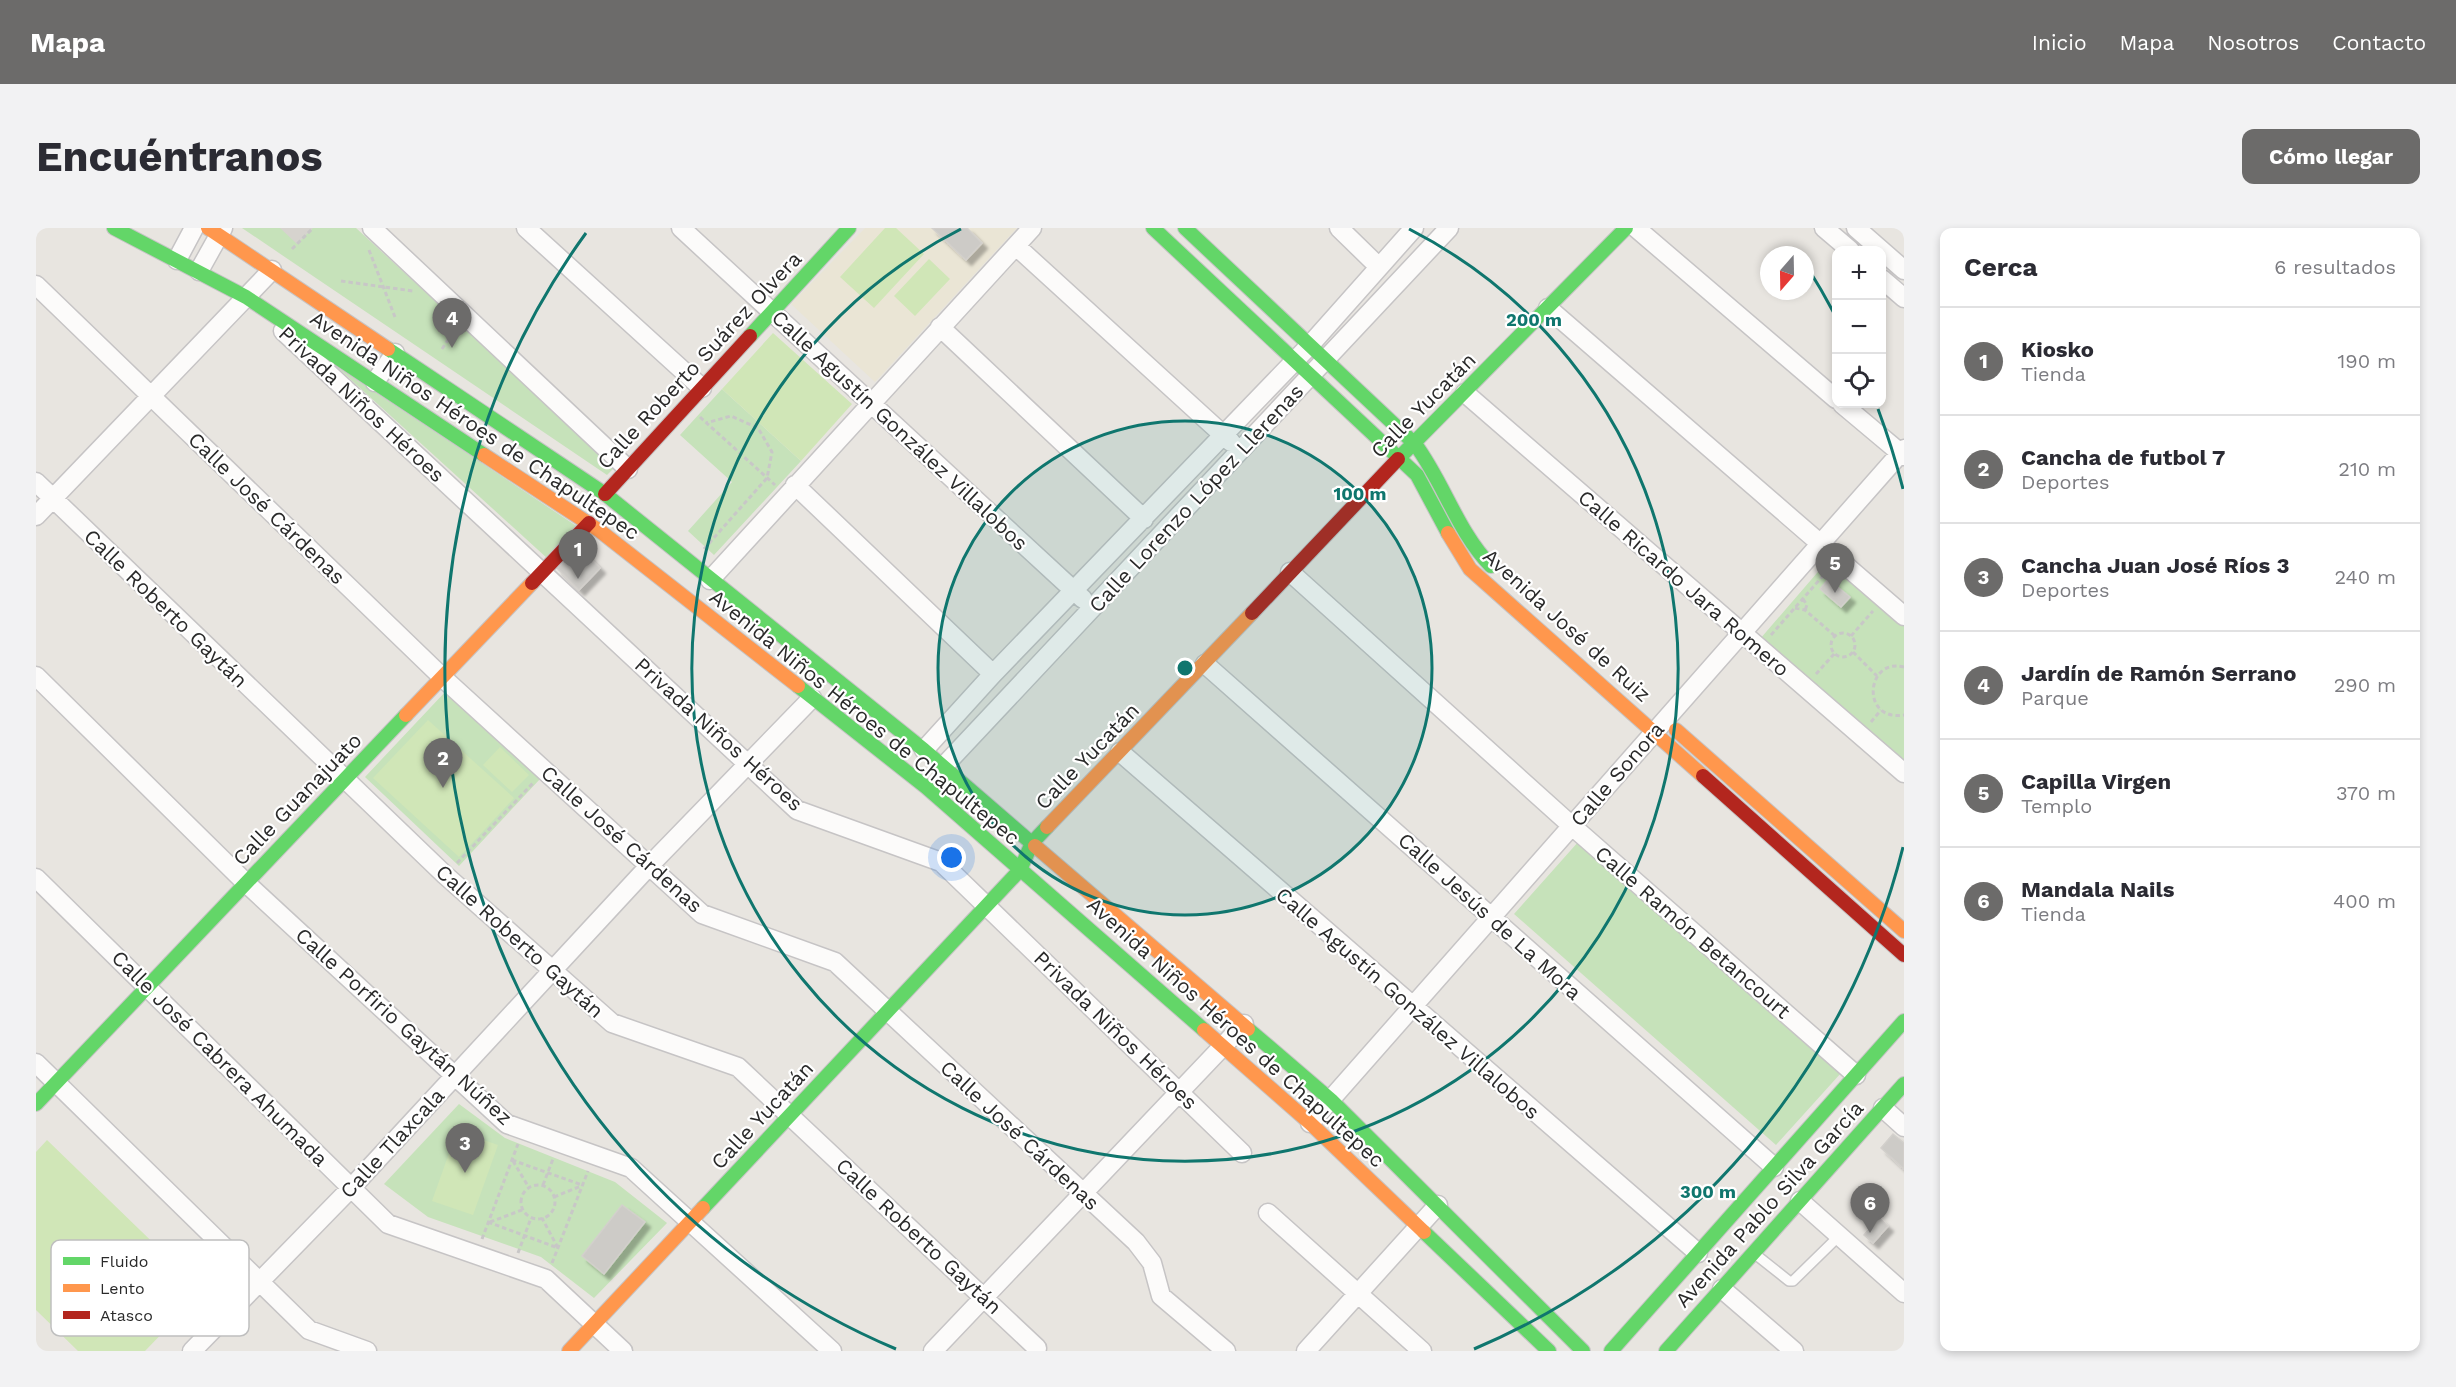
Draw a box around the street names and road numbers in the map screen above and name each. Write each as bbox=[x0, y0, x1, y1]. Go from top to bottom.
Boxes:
street label: Calle Roberto Suárez Olvera bbox=[592, 246, 807, 474]
street label: Avenida Niños Héroes de Chapultepec bbox=[306, 305, 644, 545]
street label: Calle Agustín González Villalobos bbox=[767, 305, 1033, 555]
street label: Privada Niños Héroes bbox=[274, 321, 450, 487]
street label: Calle Yucatán bbox=[1365, 347, 1481, 463]
street label: Calle Lorenzo López Llerenas bbox=[1083, 379, 1309, 617]
street label: Calle José Cárdenas bbox=[183, 427, 351, 589]
street label: Calle Ricardo Jara Romero bbox=[1573, 484, 1795, 682]
street label: Calle Roberto Gaytán bbox=[79, 523, 253, 693]
street label: Avenida José de Ruiz bbox=[1478, 543, 1656, 707]
street label: Avenida Niños Héroes de Chapultepec bbox=[705, 584, 1025, 850]
street label: Privada Niños Héroes bbox=[630, 652, 808, 816]
street label: Calle Yucatán bbox=[1030, 698, 1144, 814]
street label: Calle Sonora bbox=[1565, 717, 1669, 831]
street label: Calle Guanajuato bbox=[227, 727, 367, 871]
street label: Calle José Cárdenas bbox=[536, 760, 708, 918]
street label: Calle Jesús de La Mora bbox=[1393, 827, 1587, 1005]
street label: Calle Ramón Betancourt bbox=[1590, 840, 1796, 1024]
street label: Calle Roberto Gaytán bbox=[431, 859, 609, 1023]
street label: Calle Agustín González Villalobos bbox=[1271, 882, 1545, 1124]
street label: Avenida Niños Héroes de Chapultepec bbox=[1082, 892, 1390, 1172]
street label: Calle Porfirio Gaytán Núñez bbox=[291, 922, 517, 1130]
street label: Calle José Cabrera Ahumada bbox=[107, 945, 333, 1171]
street label: Privada Niños Héroes bbox=[1029, 945, 1203, 1115]
street label: Calle José Cárdenas bbox=[935, 1055, 1105, 1215]
street label: Calle Yucatán bbox=[706, 1056, 818, 1174]
street label: Calle Tlaxcala bbox=[335, 1083, 449, 1203]
street label: Avenida Pablo Silva García bbox=[1670, 1095, 1868, 1312]
street label: Calle Roberto Gaytán bbox=[831, 1153, 1007, 1319]

